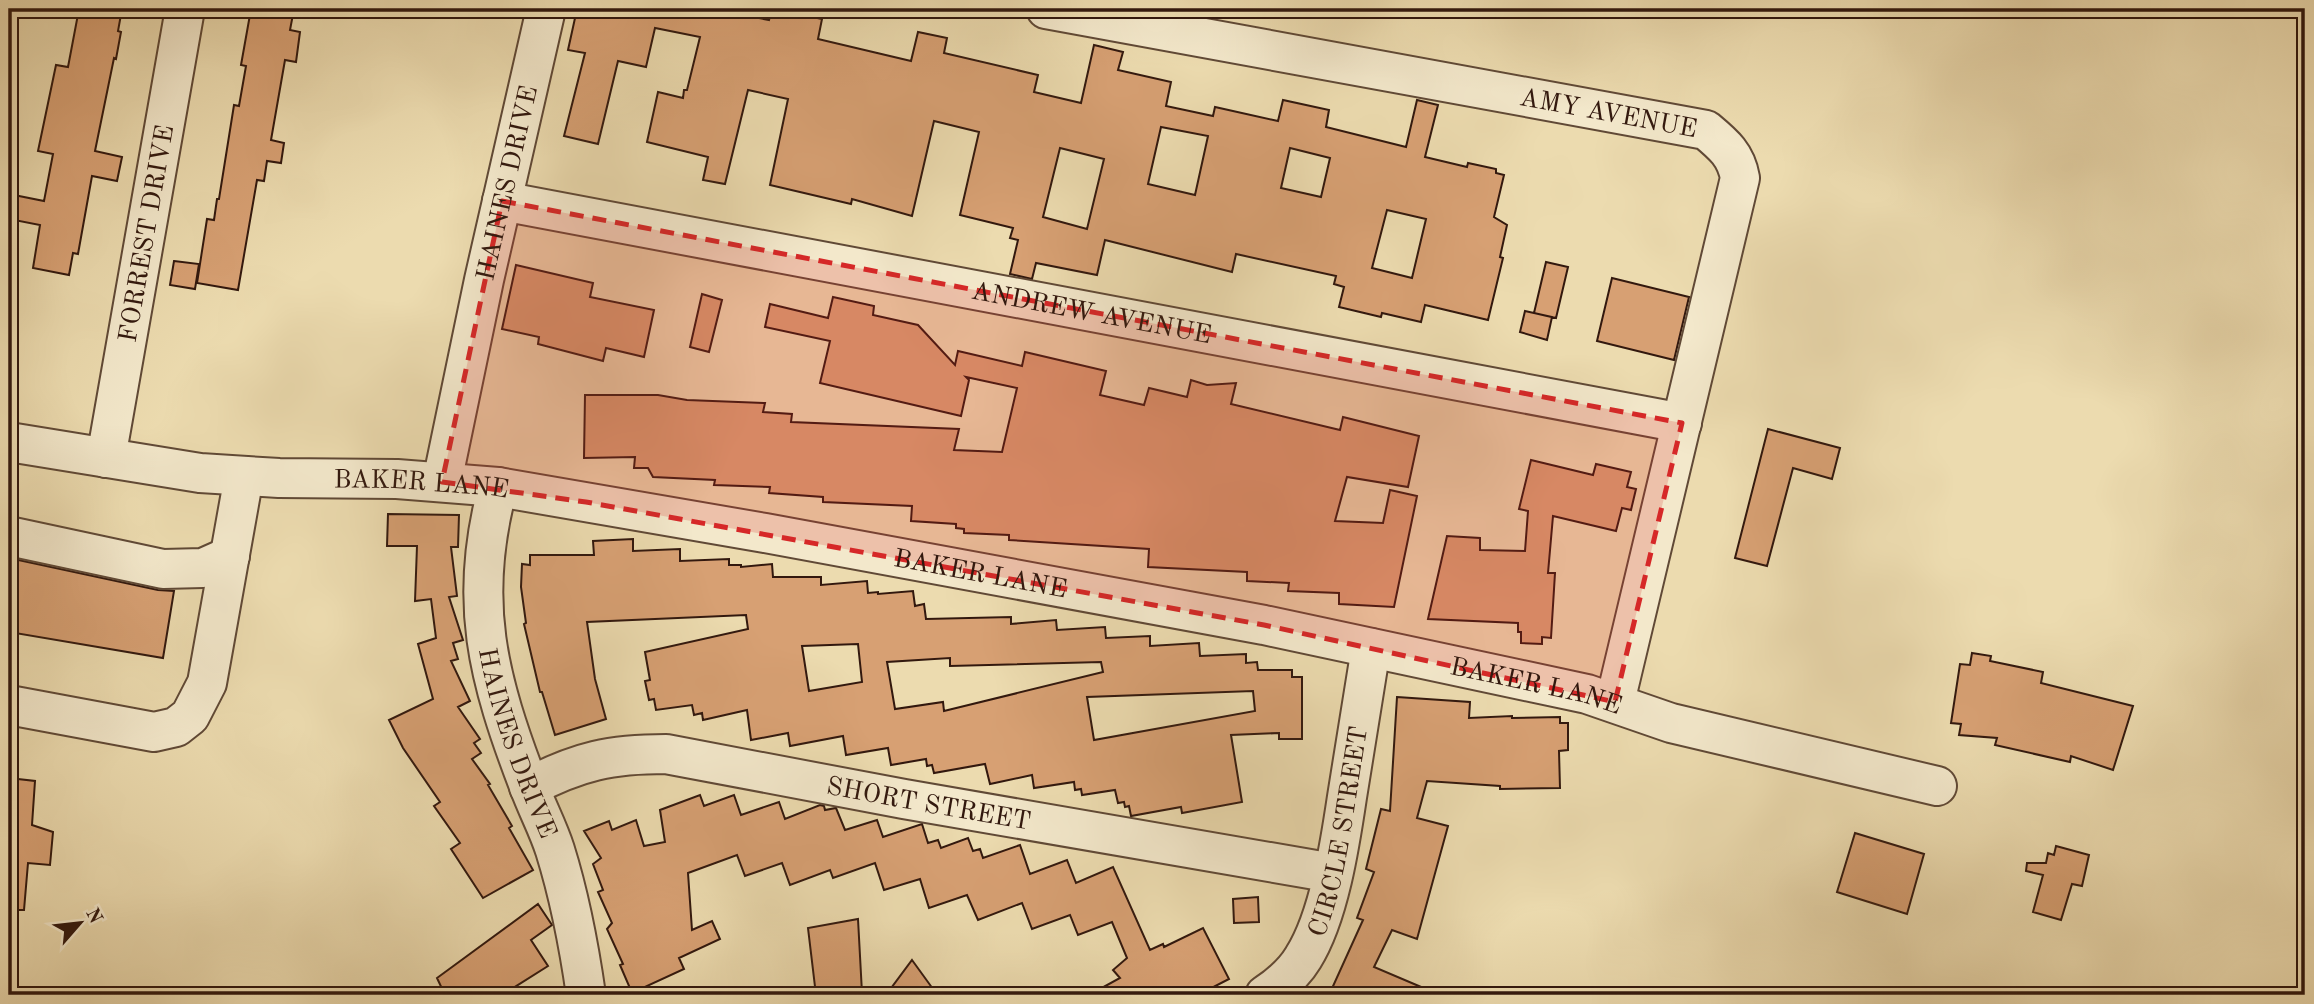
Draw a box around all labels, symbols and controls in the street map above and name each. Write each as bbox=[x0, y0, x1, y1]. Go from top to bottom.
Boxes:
street label: HAINES DRIVE bbox=[473, 83, 543, 283]
street label: AMY AVENUE bbox=[1517, 85, 1699, 143]
street label: FORREST DRIVE bbox=[116, 123, 179, 344]
street label: ANDREW AVENUE bbox=[969, 279, 1213, 349]
street label: BAKER LANE bbox=[333, 467, 511, 504]
street label: BAKER LANE bbox=[891, 546, 1069, 603]
street label: HAINES DRIVE bbox=[473, 646, 560, 842]
street label: BAKER LANE bbox=[1448, 654, 1625, 720]
street label: CIRCLE STREET bbox=[1305, 724, 1373, 941]
street label: SHORT STREET bbox=[824, 774, 1033, 836]
north arrow bbox=[46, 888, 116, 958]
text: N bbox=[81, 905, 105, 927]

